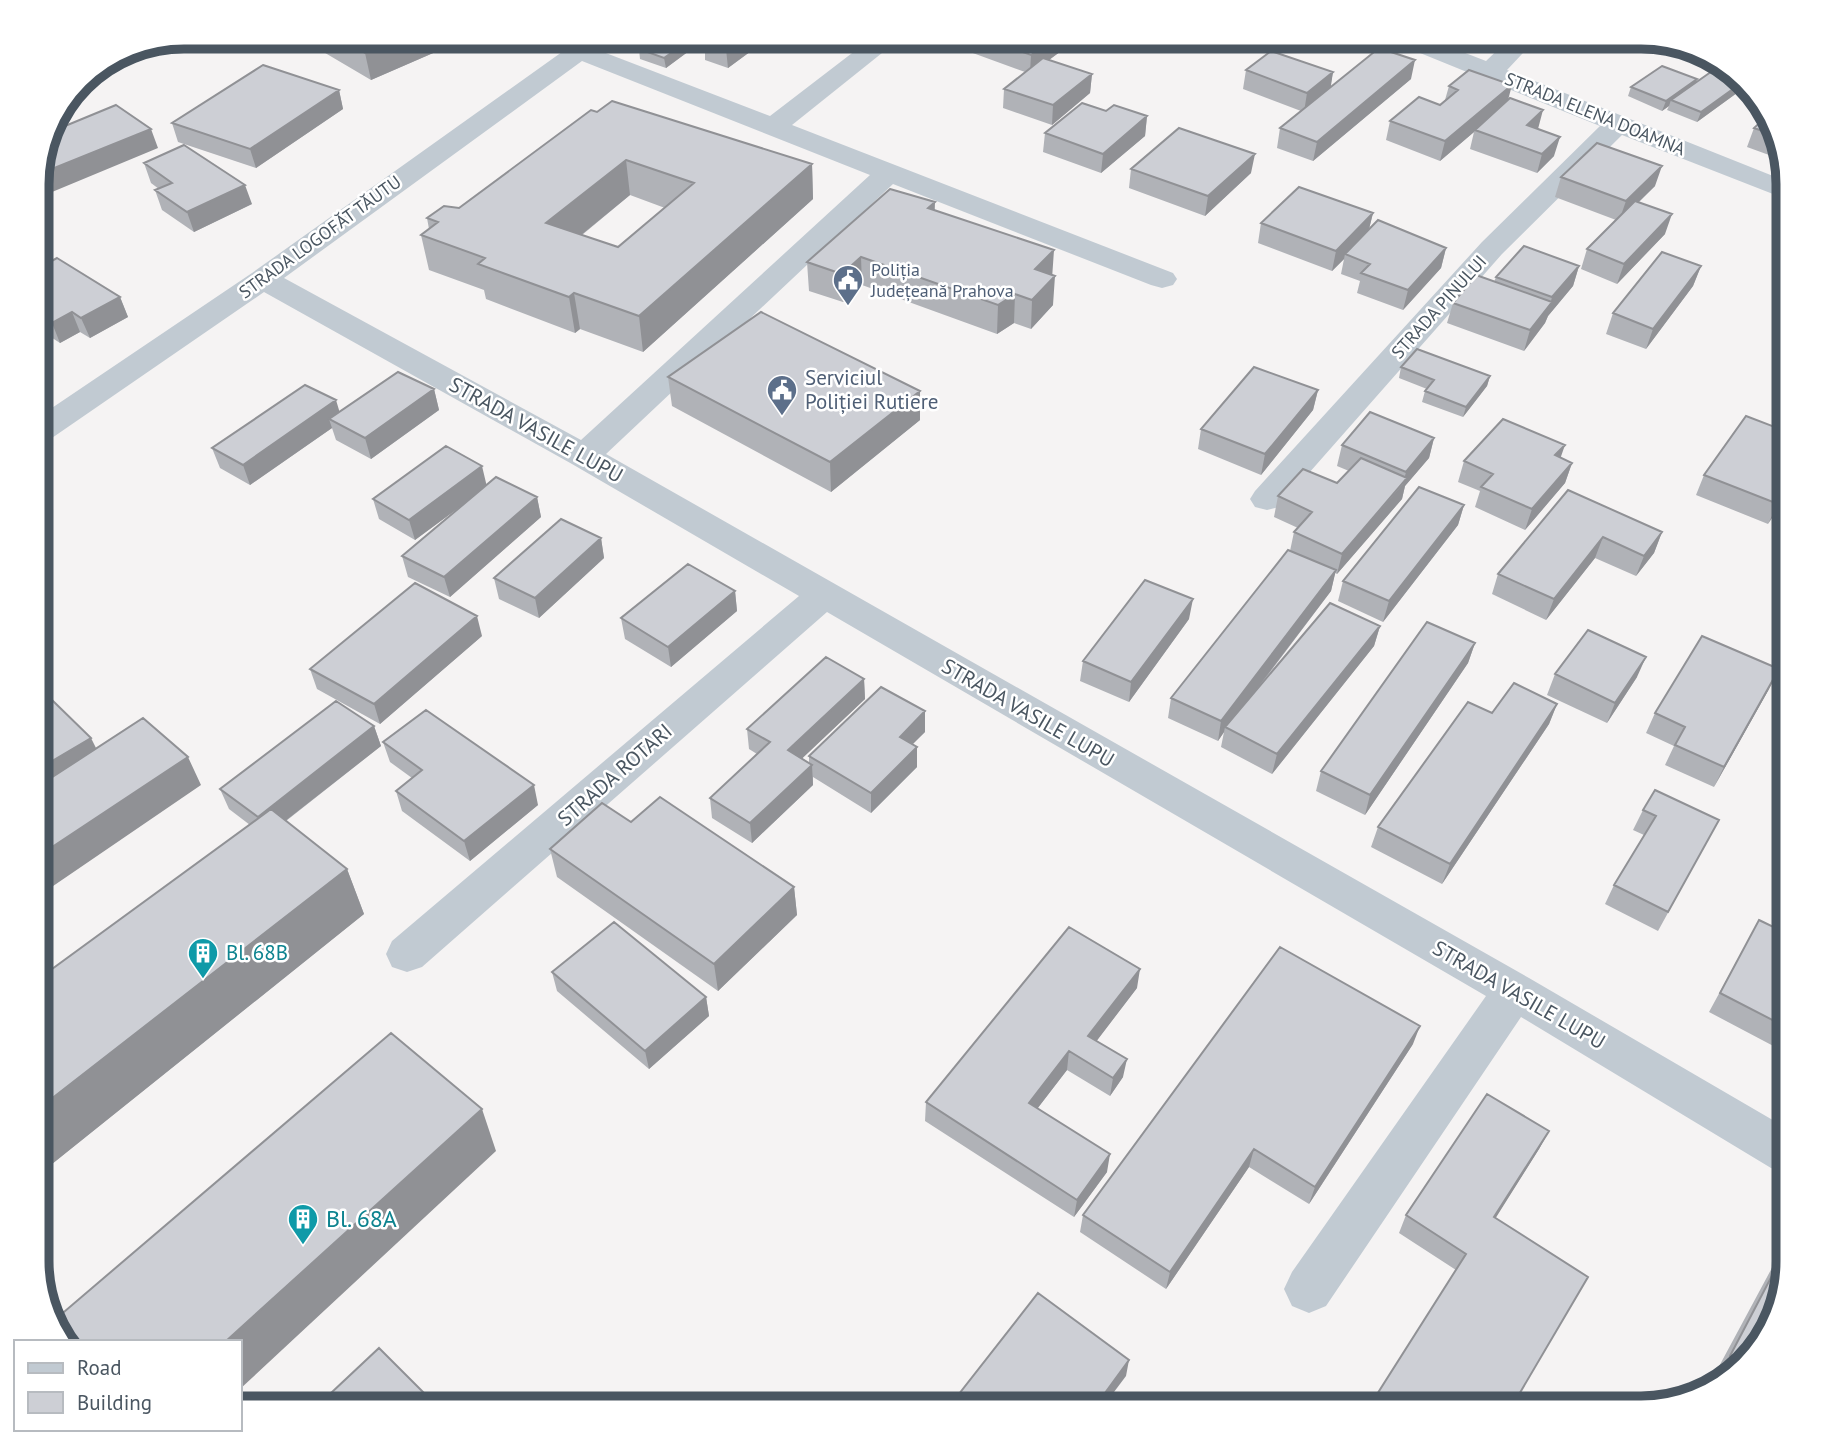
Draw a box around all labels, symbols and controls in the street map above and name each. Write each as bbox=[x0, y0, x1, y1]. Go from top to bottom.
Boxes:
street label: STRADA ELENA DOAMNA bbox=[1502, 67, 1689, 160]
street label: STRADA LOGOFĂT TĂUTU bbox=[234, 170, 405, 303]
street label: STRADA PINULUI bbox=[1386, 250, 1491, 363]
place label: Poliția Județeană Prahova bbox=[870, 258, 1014, 302]
public building icon: Poliția Județeană Prahova bbox=[831, 263, 865, 307]
place label: Serviciul Poliției Rutiere bbox=[805, 364, 938, 415]
street label: STRADA VASILE LUPU bbox=[444, 371, 628, 489]
public building icon: Serviciul Poliției Rutiere bbox=[765, 373, 799, 417]
street label: STRADA VASILE LUPU bbox=[937, 652, 1119, 773]
street label: STRADA ROTARI bbox=[552, 717, 678, 832]
street label: STRADA VASILE LUPU bbox=[1428, 934, 1610, 1055]
building icon: Bl. 68B bbox=[186, 936, 220, 980]
place label: Bl. 68B bbox=[226, 939, 288, 966]
building icon: Bl. 68A bbox=[286, 1202, 320, 1246]
place label: Bl. 68A bbox=[326, 1203, 397, 1234]
legend bbox=[14, 1340, 242, 1431]
text: Road bbox=[77, 1354, 121, 1381]
text: Building bbox=[77, 1389, 152, 1416]

